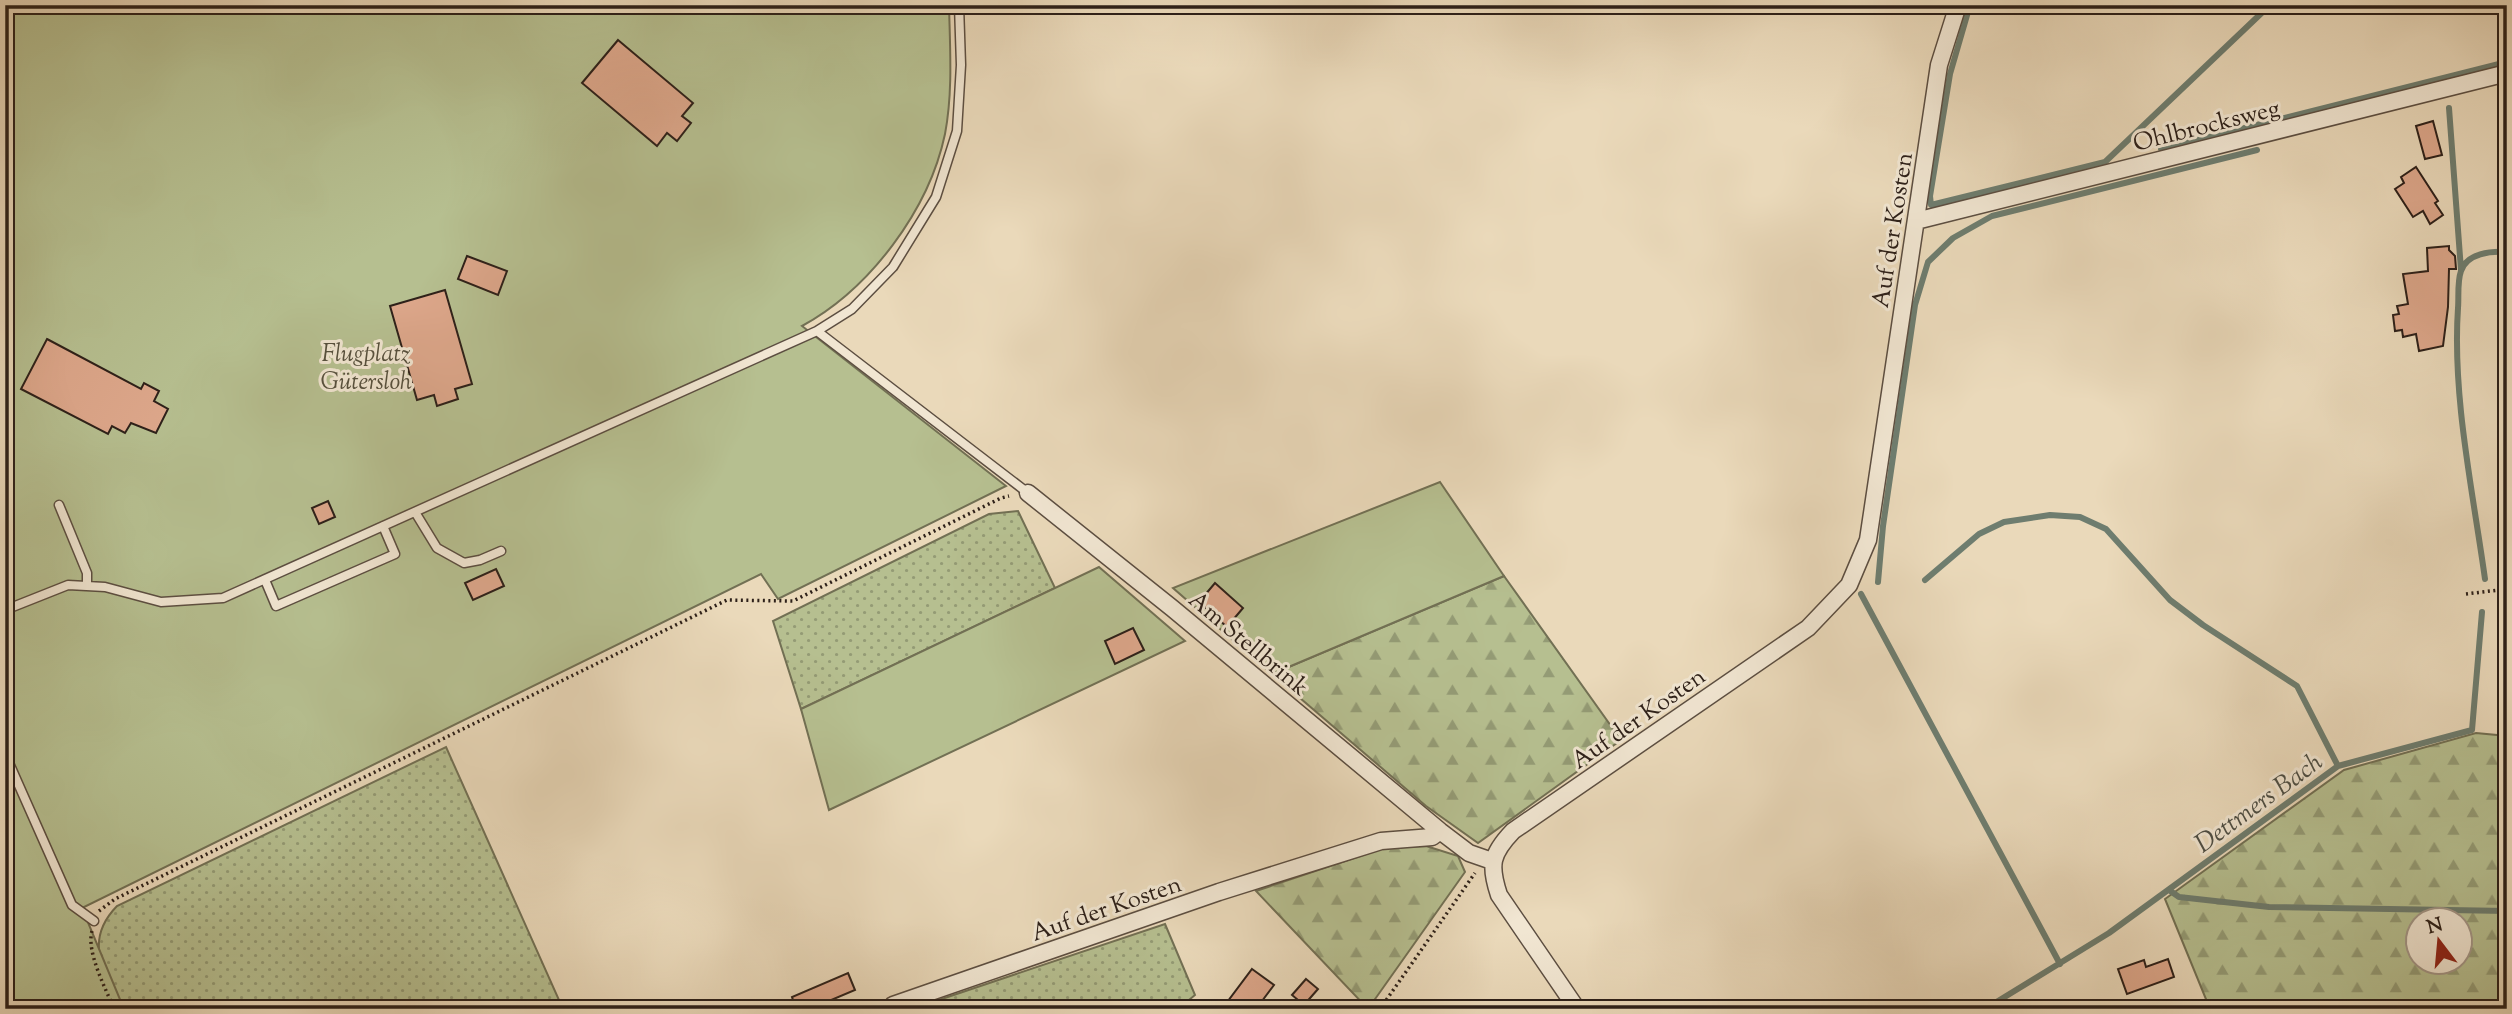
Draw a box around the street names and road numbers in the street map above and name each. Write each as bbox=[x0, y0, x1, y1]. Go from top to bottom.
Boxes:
street label: Ohlbrocksweg bbox=[2130, 92, 2284, 162]
street label: Auf der Kosten bbox=[1865, 150, 1923, 310]
street label: Am Stellbrink bbox=[1180, 584, 1315, 705]
street label: Auf der Kosten bbox=[1565, 661, 1713, 779]
street label: Auf der Kosten bbox=[1027, 868, 1186, 952]

